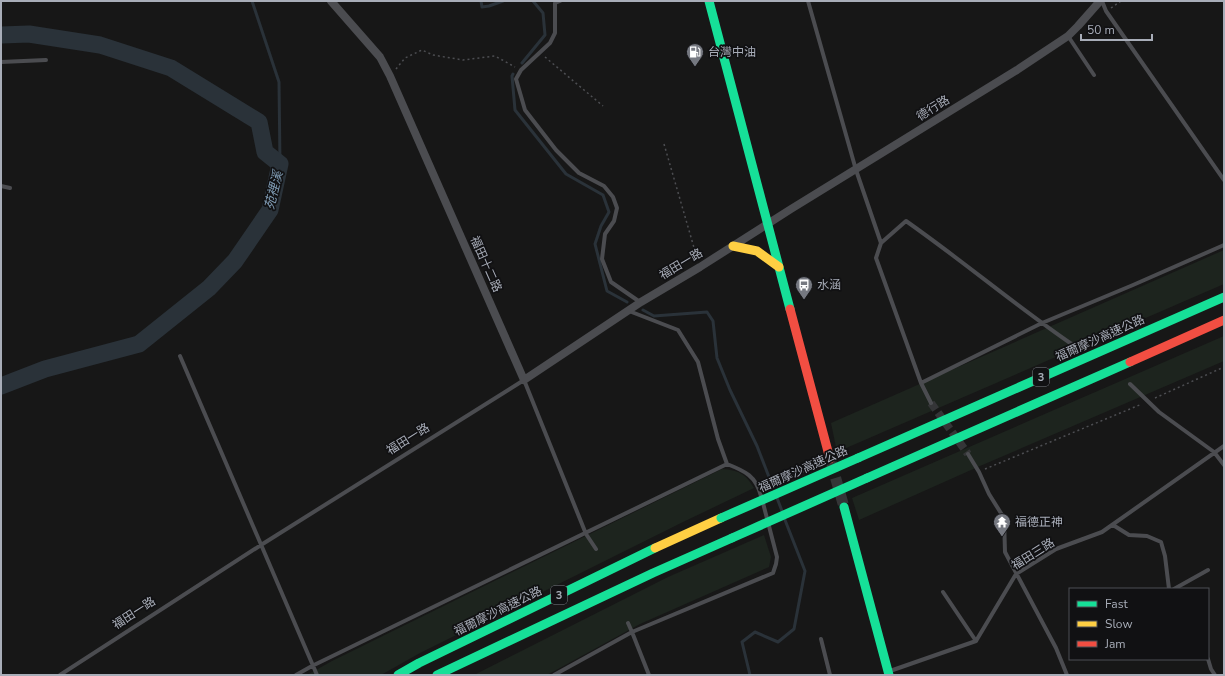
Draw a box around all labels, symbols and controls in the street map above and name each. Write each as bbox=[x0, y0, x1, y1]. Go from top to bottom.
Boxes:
scale bar bbox=[1081, 16, 1152, 42]
text: 50 m bbox=[1087, 22, 1115, 38]
fuel station icon: 台灣中油 bbox=[685, 42, 705, 67]
place label: 台灣中油 bbox=[708, 44, 756, 60]
street label: 德行路 bbox=[913, 92, 953, 124]
water label: 苑裡溪 bbox=[261, 167, 288, 211]
street label: 福田十二路 bbox=[466, 233, 506, 295]
street label: 福田一路 bbox=[656, 245, 706, 283]
bus stop icon: 水涵 bbox=[794, 275, 814, 300]
place label: 水涵 bbox=[817, 277, 841, 293]
street label: 福爾摩沙高速公路 bbox=[1053, 311, 1147, 365]
road number: 3 bbox=[1033, 368, 1049, 386]
street label: 福田一路 bbox=[383, 419, 433, 459]
street label: 福爾摩沙高速公路 bbox=[756, 442, 850, 496]
temple icon: 福德正神 bbox=[992, 512, 1012, 537]
place label: 福德正神 bbox=[1015, 514, 1063, 530]
street label: 福田三路 bbox=[1008, 534, 1058, 574]
street label: 福爾摩沙高速公路 bbox=[451, 583, 545, 639]
road number: 3 bbox=[551, 586, 567, 604]
legend bbox=[1069, 588, 1209, 660]
street label: 福田一路 bbox=[110, 593, 158, 633]
text: Fast bbox=[1105, 596, 1128, 612]
text: Slow bbox=[1105, 616, 1133, 632]
text: Jam bbox=[1104, 636, 1126, 652]

